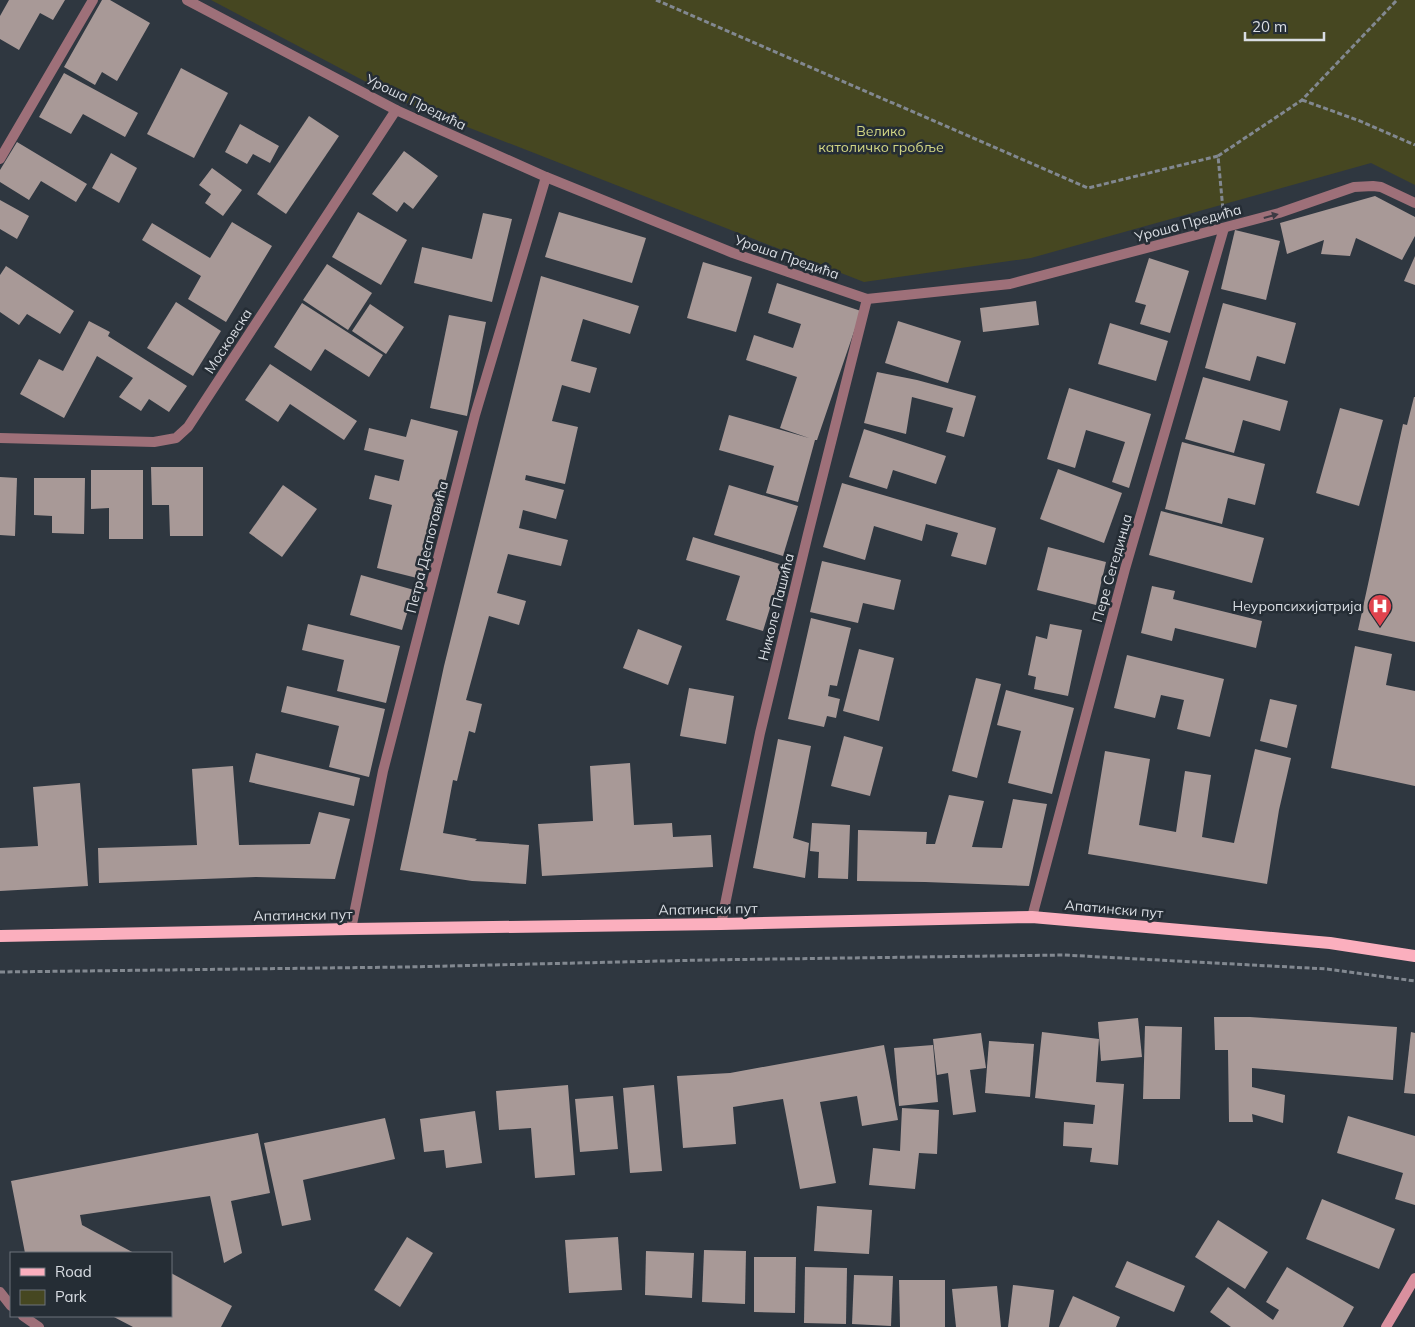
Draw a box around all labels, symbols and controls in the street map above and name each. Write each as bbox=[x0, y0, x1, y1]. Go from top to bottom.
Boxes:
scale bar bbox=[1245, 10, 1324, 42]
text: 20 m bbox=[1252, 17, 1287, 36]
street label: Уроша Предића bbox=[362, 69, 469, 134]
park label: Велико католичко гробље bbox=[818, 122, 944, 156]
street label: Уроша Предића bbox=[1132, 200, 1243, 246]
one-way arrow bbox=[1264, 211, 1279, 219]
street label: Уроша Предића bbox=[731, 230, 842, 283]
street label: Московска bbox=[200, 305, 256, 377]
street label: Петра Деспотовића bbox=[402, 479, 452, 615]
street label: Пере Сегединца bbox=[1088, 512, 1136, 624]
street label: Николе Пашића bbox=[754, 551, 798, 663]
hospital icon: Неуропсихијатрија bbox=[1367, 593, 1393, 627]
place label: Неуропсихијатрија bbox=[1232, 597, 1362, 615]
street label: Апатински пут bbox=[1064, 896, 1165, 922]
street label: Апатински пут bbox=[658, 899, 758, 919]
street label: Апатински пут bbox=[253, 905, 353, 925]
legend bbox=[10, 1252, 172, 1317]
text: Road bbox=[55, 1262, 92, 1281]
text: Park bbox=[55, 1287, 87, 1306]

